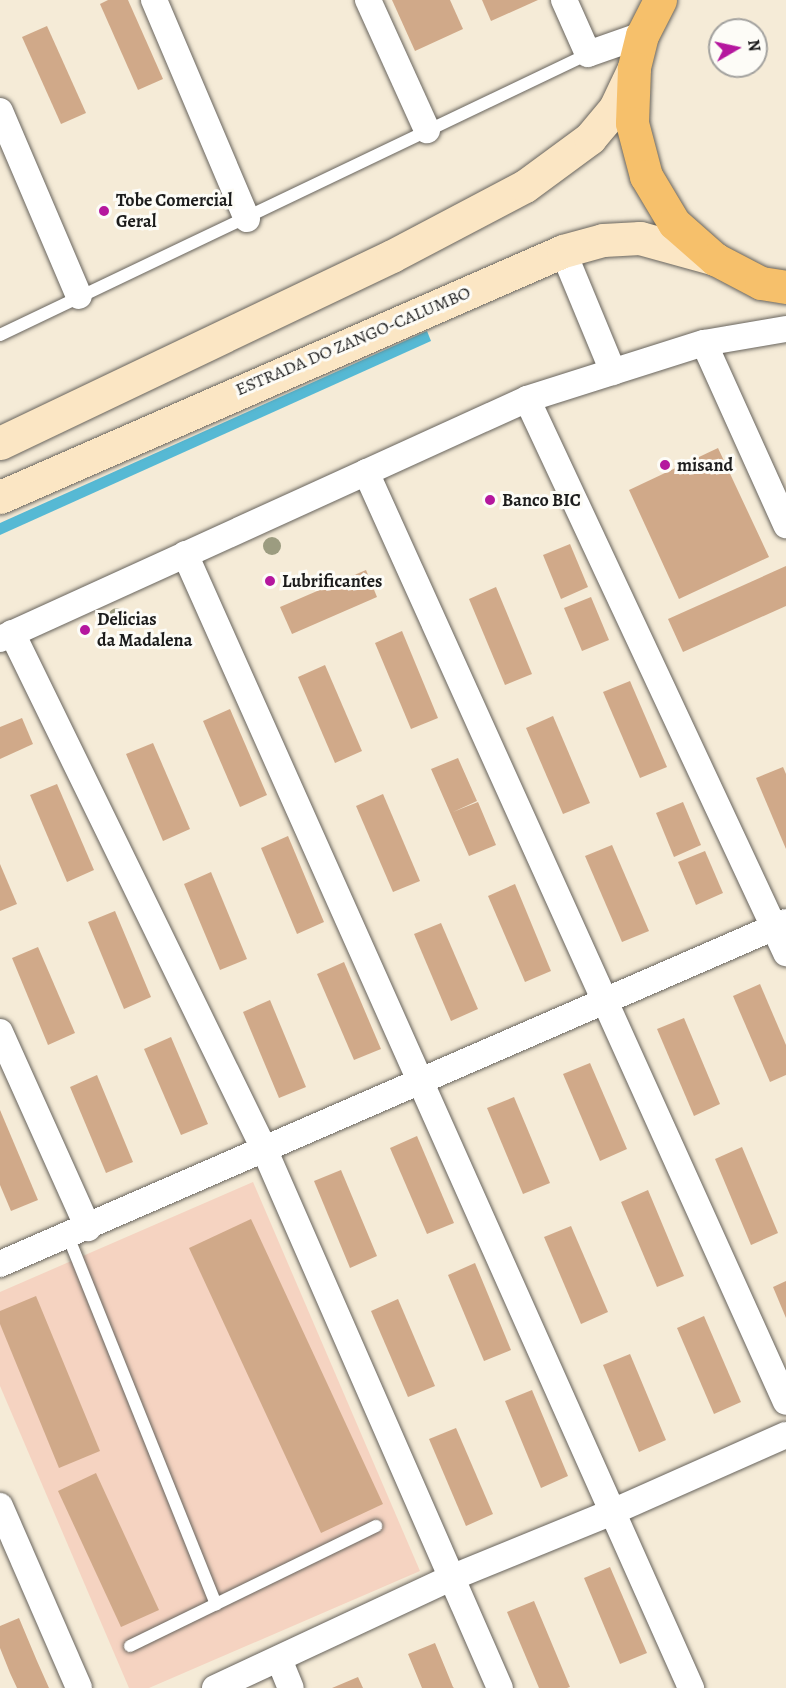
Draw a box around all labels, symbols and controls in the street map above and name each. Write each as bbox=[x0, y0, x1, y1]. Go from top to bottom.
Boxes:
north arrow bbox=[708, 18, 768, 78]
text: N bbox=[742, 38, 766, 53]
place label: Tobe Comercial Geral bbox=[116, 190, 232, 232]
marker: Tobe Comercial Geral bbox=[97, 204, 111, 218]
street label: ESTRADA DO ZANGO-CALUMBO bbox=[232, 282, 474, 400]
place label: misand bbox=[677, 454, 733, 476]
marker: misand bbox=[658, 458, 672, 472]
place label: Banco BIC bbox=[502, 489, 581, 511]
marker: Banco BIC bbox=[483, 493, 497, 507]
place label: Lubrificantes bbox=[282, 570, 382, 592]
marker: Lubrificantes bbox=[263, 574, 277, 588]
place label: Delicias da Madalena bbox=[97, 609, 192, 652]
marker: Delicias da Madalena bbox=[78, 623, 92, 637]

